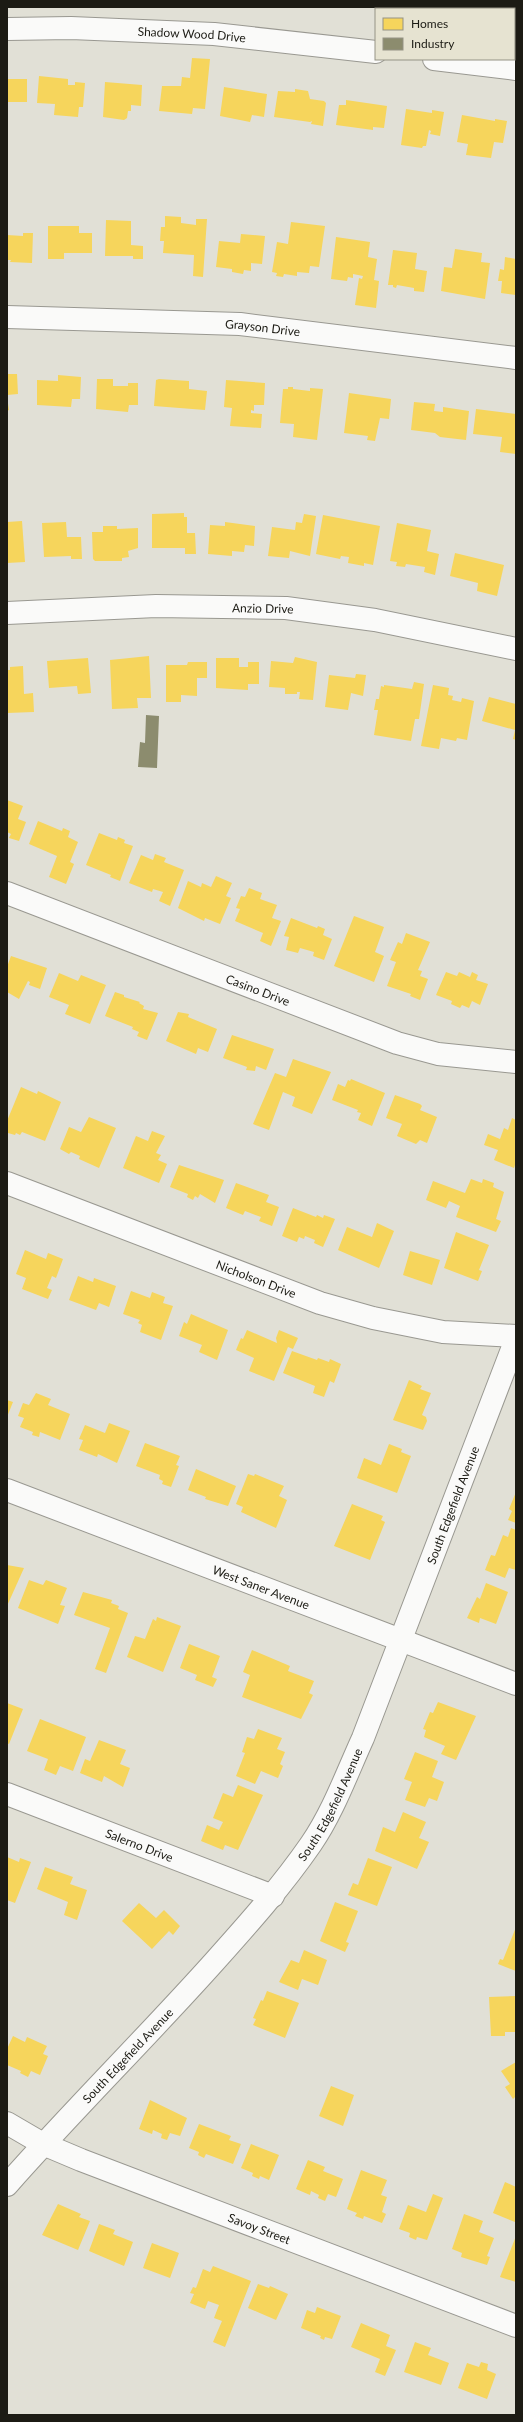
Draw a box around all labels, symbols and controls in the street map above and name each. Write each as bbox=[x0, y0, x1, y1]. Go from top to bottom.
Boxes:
legend bbox=[375, 8, 515, 60]
text: Homes bbox=[411, 16, 448, 31]
street label: Shadow Wood Drive bbox=[137, 23, 247, 45]
text: Industry bbox=[411, 36, 455, 51]
street label: Grayson Drive bbox=[225, 316, 301, 339]
street label: Anzio Drive bbox=[232, 600, 295, 616]
street label: Casino Drive bbox=[224, 970, 292, 1009]
street label: Nicholson Drive bbox=[214, 1256, 298, 1301]
street label: South Edgefield Avenue bbox=[423, 1444, 482, 1566]
street label: West Saner Avenue bbox=[211, 1562, 312, 1612]
street label: South Edgefield Avenue bbox=[294, 1746, 365, 1864]
street label: Salerno Drive bbox=[104, 1825, 176, 1865]
street label: South Edgefield Avenue bbox=[79, 2005, 176, 2106]
street label: Savoy Street bbox=[226, 2209, 293, 2247]

